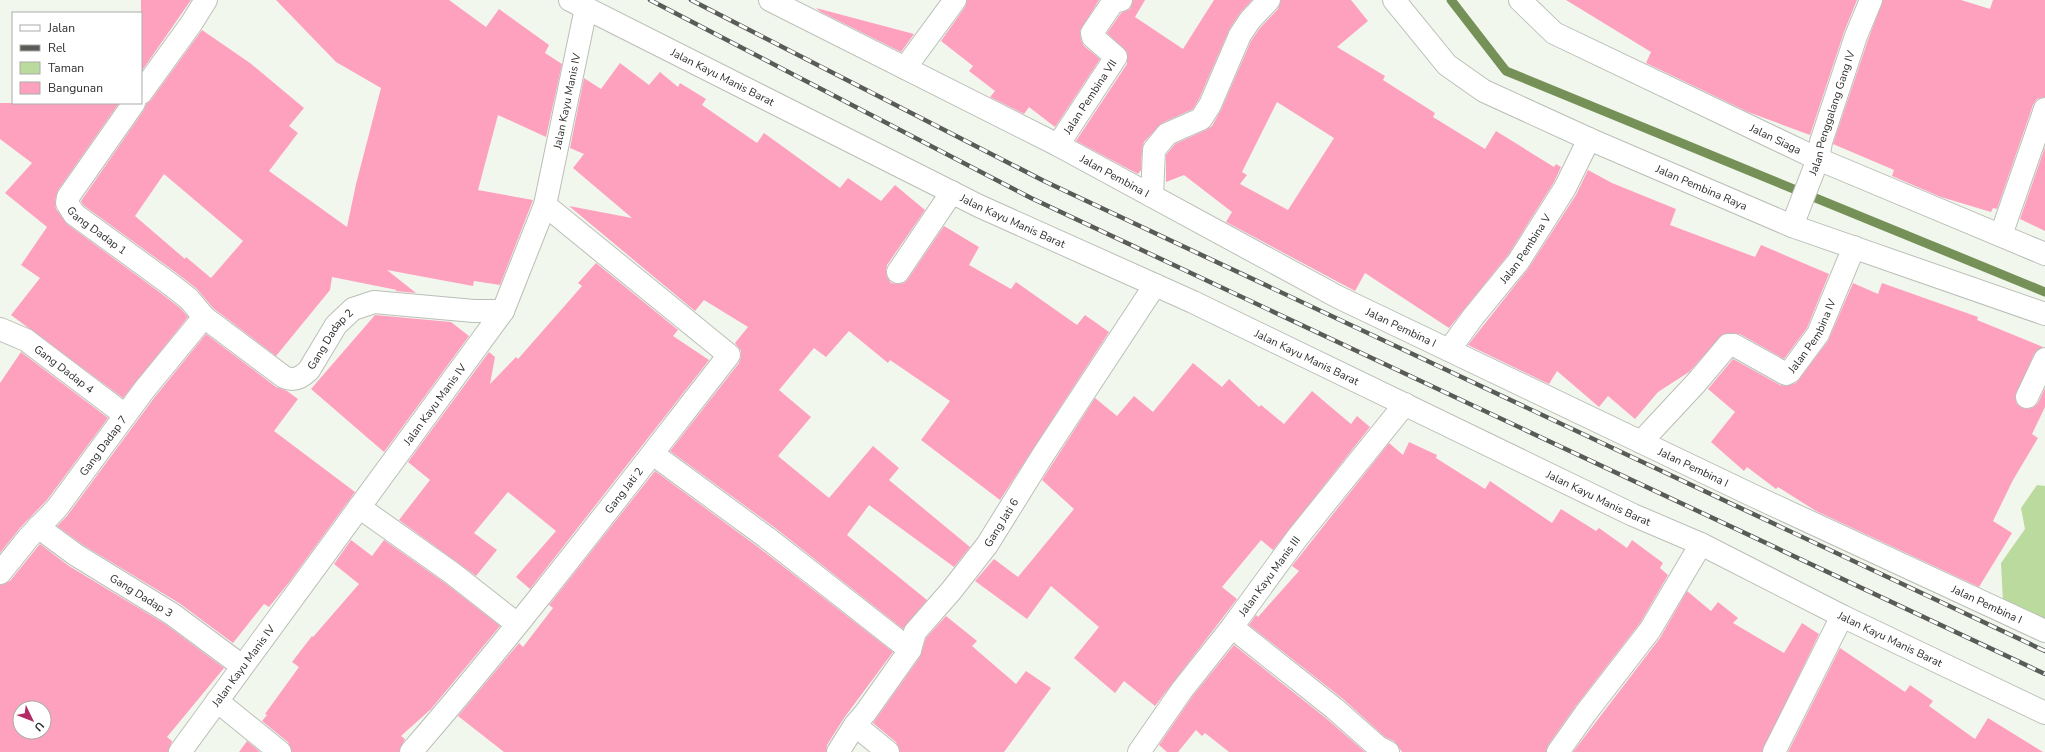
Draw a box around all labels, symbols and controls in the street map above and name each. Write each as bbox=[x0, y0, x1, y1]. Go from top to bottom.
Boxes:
legend bbox=[12, 12, 142, 104]
text: Jalan bbox=[47, 20, 75, 36]
text: Rel bbox=[48, 40, 66, 56]
street label: Jalan Kayu Manis Barat bbox=[668, 44, 777, 109]
street label: Jalan Penggalang Gang IV bbox=[1805, 48, 1858, 178]
street label: Jalan Kayu Manis IV bbox=[549, 51, 584, 151]
street label: Jalan Pembina VII bbox=[1059, 56, 1120, 138]
text: Taman bbox=[48, 60, 84, 76]
text: Bangunan bbox=[48, 80, 103, 96]
street label: Jalan Siaga bbox=[1747, 120, 1804, 157]
street label: Jalan Pembina I bbox=[1077, 151, 1152, 201]
street label: Jalan Pembina Raya bbox=[1653, 161, 1750, 214]
street label: Jalan Kayu Manis Barat bbox=[957, 190, 1068, 251]
street label: Gang Dadap 1 bbox=[64, 203, 130, 258]
street label: Jalan Pembina V bbox=[1495, 211, 1554, 287]
street label: Jalan Pembina IV bbox=[1784, 296, 1839, 377]
street label: Jalan Pembina I bbox=[1363, 304, 1439, 350]
street label: Gang Dadap 2 bbox=[304, 305, 356, 372]
street label: Jalan Kayu Manis Barat bbox=[1251, 325, 1362, 389]
street label: Gang Dadap 4 bbox=[31, 341, 97, 397]
street label: Jalan Kayu Manis IV bbox=[399, 360, 470, 449]
street label: Gang Dadap 7 bbox=[76, 412, 130, 479]
street label: Jalan Pembina I bbox=[1655, 443, 1731, 490]
street label: Gang Jati 2 bbox=[601, 464, 646, 517]
street label: Jalan Kayu Manis Barat bbox=[1543, 466, 1653, 529]
street label: Gang Jati 6 bbox=[980, 495, 1022, 550]
street label: Jalan Kayu Manis III bbox=[1234, 533, 1303, 620]
street label: Gang Dadap 3 bbox=[107, 570, 176, 620]
street label: Jalan Pembina I bbox=[1948, 581, 2025, 627]
street label: Jalan Kayu Manis Barat bbox=[1835, 607, 1945, 670]
street label: Jalan Kayu Manis IV bbox=[208, 622, 278, 710]
north arrow bbox=[12, 700, 52, 740]
text: U bbox=[31, 718, 47, 735]

